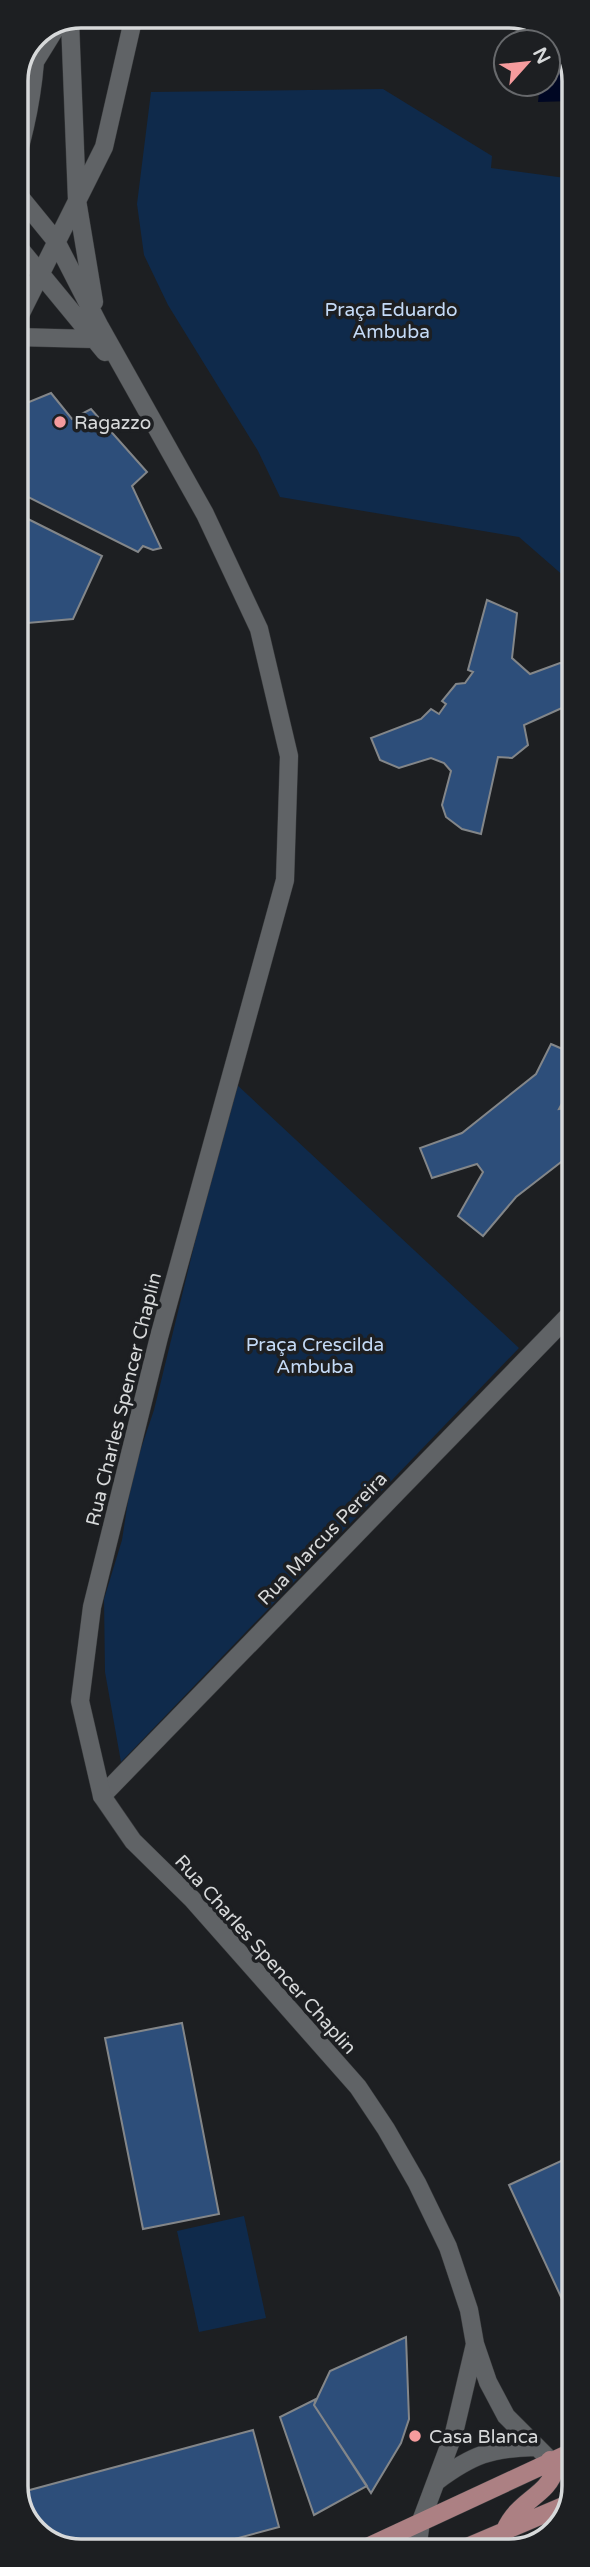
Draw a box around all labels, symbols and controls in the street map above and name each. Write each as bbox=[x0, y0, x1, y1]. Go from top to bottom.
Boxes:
north arrow bbox=[492, 28, 562, 98]
text: N bbox=[528, 44, 555, 68]
park label: Praça Eduardo Ambuba bbox=[325, 299, 457, 343]
place label: Ragazzo bbox=[74, 412, 151, 434]
marker: Ragazzo bbox=[52, 414, 68, 430]
street label: Rua Charles Spencer Chaplin bbox=[82, 1270, 166, 1528]
park label: Praça Crescilda Ambuba bbox=[246, 1334, 384, 1378]
street label: Rua Marcus Pereira bbox=[254, 1468, 392, 1610]
street label: Rua Charles Spencer Chaplin bbox=[170, 1851, 361, 2059]
place label: Casa Blanca bbox=[429, 2426, 538, 2448]
marker: Casa Blanca bbox=[407, 2428, 423, 2444]

